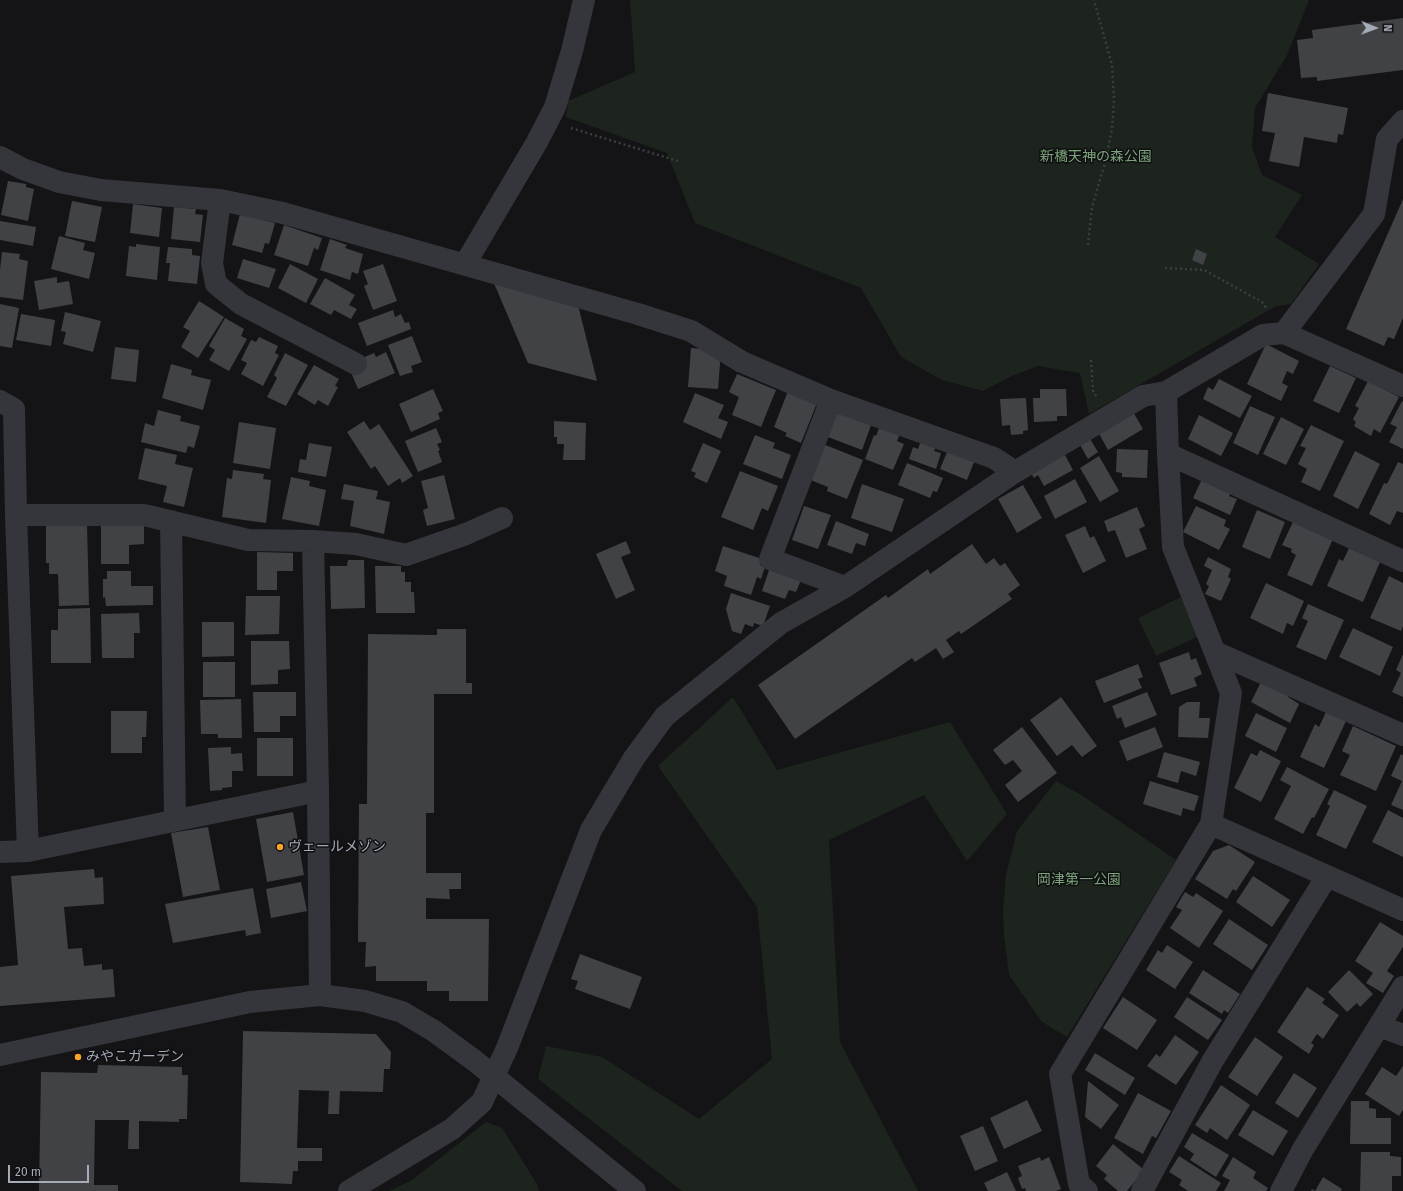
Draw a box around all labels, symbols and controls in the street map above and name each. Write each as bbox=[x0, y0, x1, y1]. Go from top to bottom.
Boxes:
north arrow bbox=[1355, 8, 1395, 48]
text: N bbox=[1381, 24, 1394, 32]
park label: 新橋天神の森公園 bbox=[1040, 149, 1152, 165]
place label: ヴェールメゾン bbox=[288, 839, 386, 855]
marker: ヴェールメゾン bbox=[275, 842, 285, 852]
park label: 岡津第一公園 bbox=[1037, 872, 1121, 888]
place label: みやこガーデン bbox=[86, 1049, 184, 1065]
marker: みやこガーデン bbox=[73, 1052, 83, 1062]
scale bar bbox=[10, 1157, 91, 1183]
text: 20 m bbox=[15, 1165, 41, 1179]

